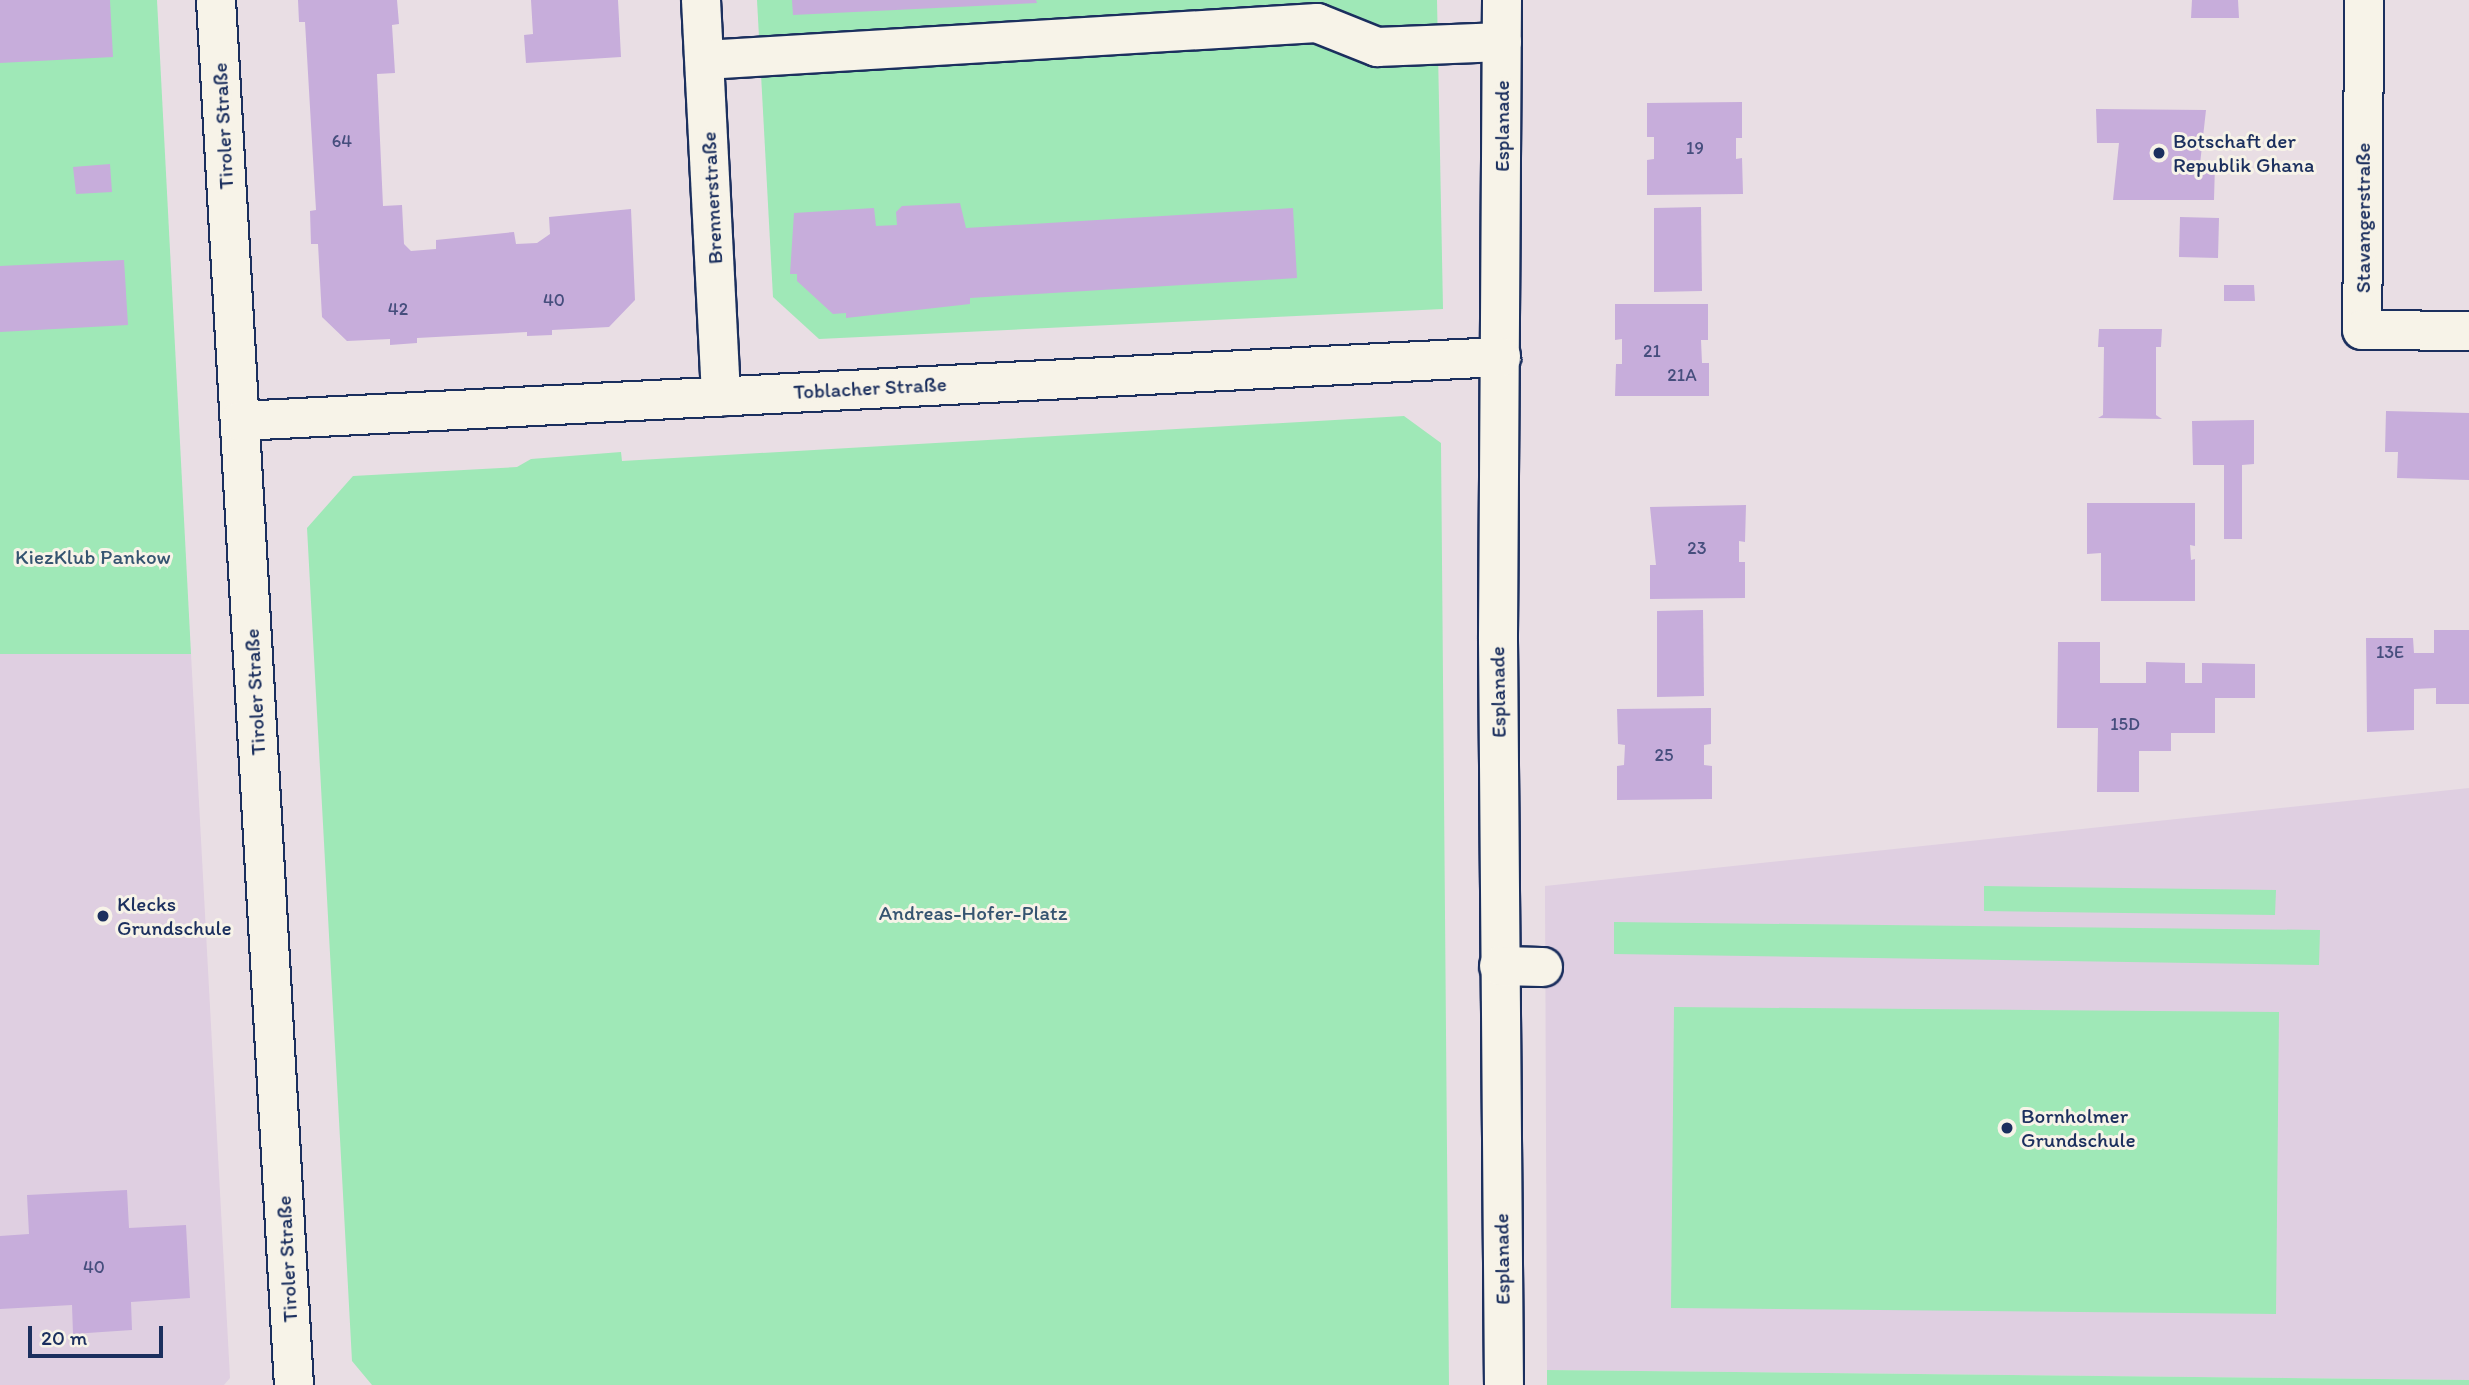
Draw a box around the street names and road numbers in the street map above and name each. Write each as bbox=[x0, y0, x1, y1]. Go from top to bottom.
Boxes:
street label: Tiroler Straße bbox=[207, 62, 239, 190]
street label: Esplanade bbox=[1489, 80, 1515, 172]
street label: Brennerstraße bbox=[696, 131, 728, 265]
street label: Stavangerstraße bbox=[2350, 143, 2376, 293]
street label: Toblacher Straße bbox=[793, 371, 947, 405]
street label: Tiroler Straße bbox=[239, 628, 271, 756]
street label: Esplanade bbox=[1485, 646, 1511, 738]
street label: Tiroler Straße bbox=[271, 1195, 303, 1323]
street label: Esplanade bbox=[1489, 1213, 1515, 1305]

